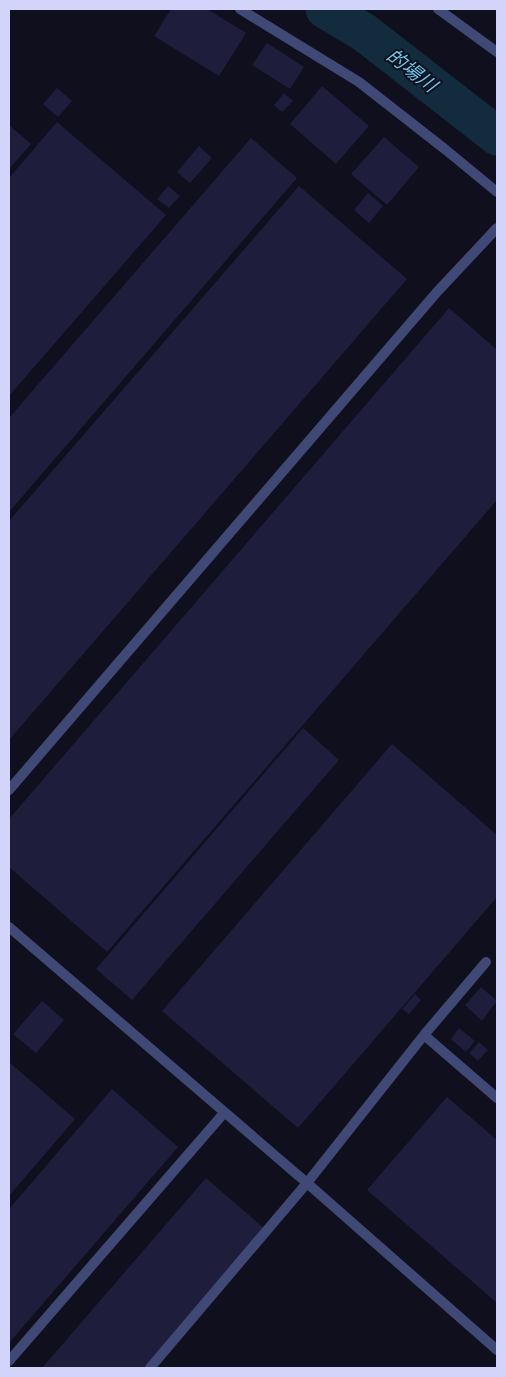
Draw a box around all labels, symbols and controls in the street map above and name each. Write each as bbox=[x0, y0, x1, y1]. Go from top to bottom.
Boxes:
water label: 的場川 bbox=[382, 42, 444, 99]

